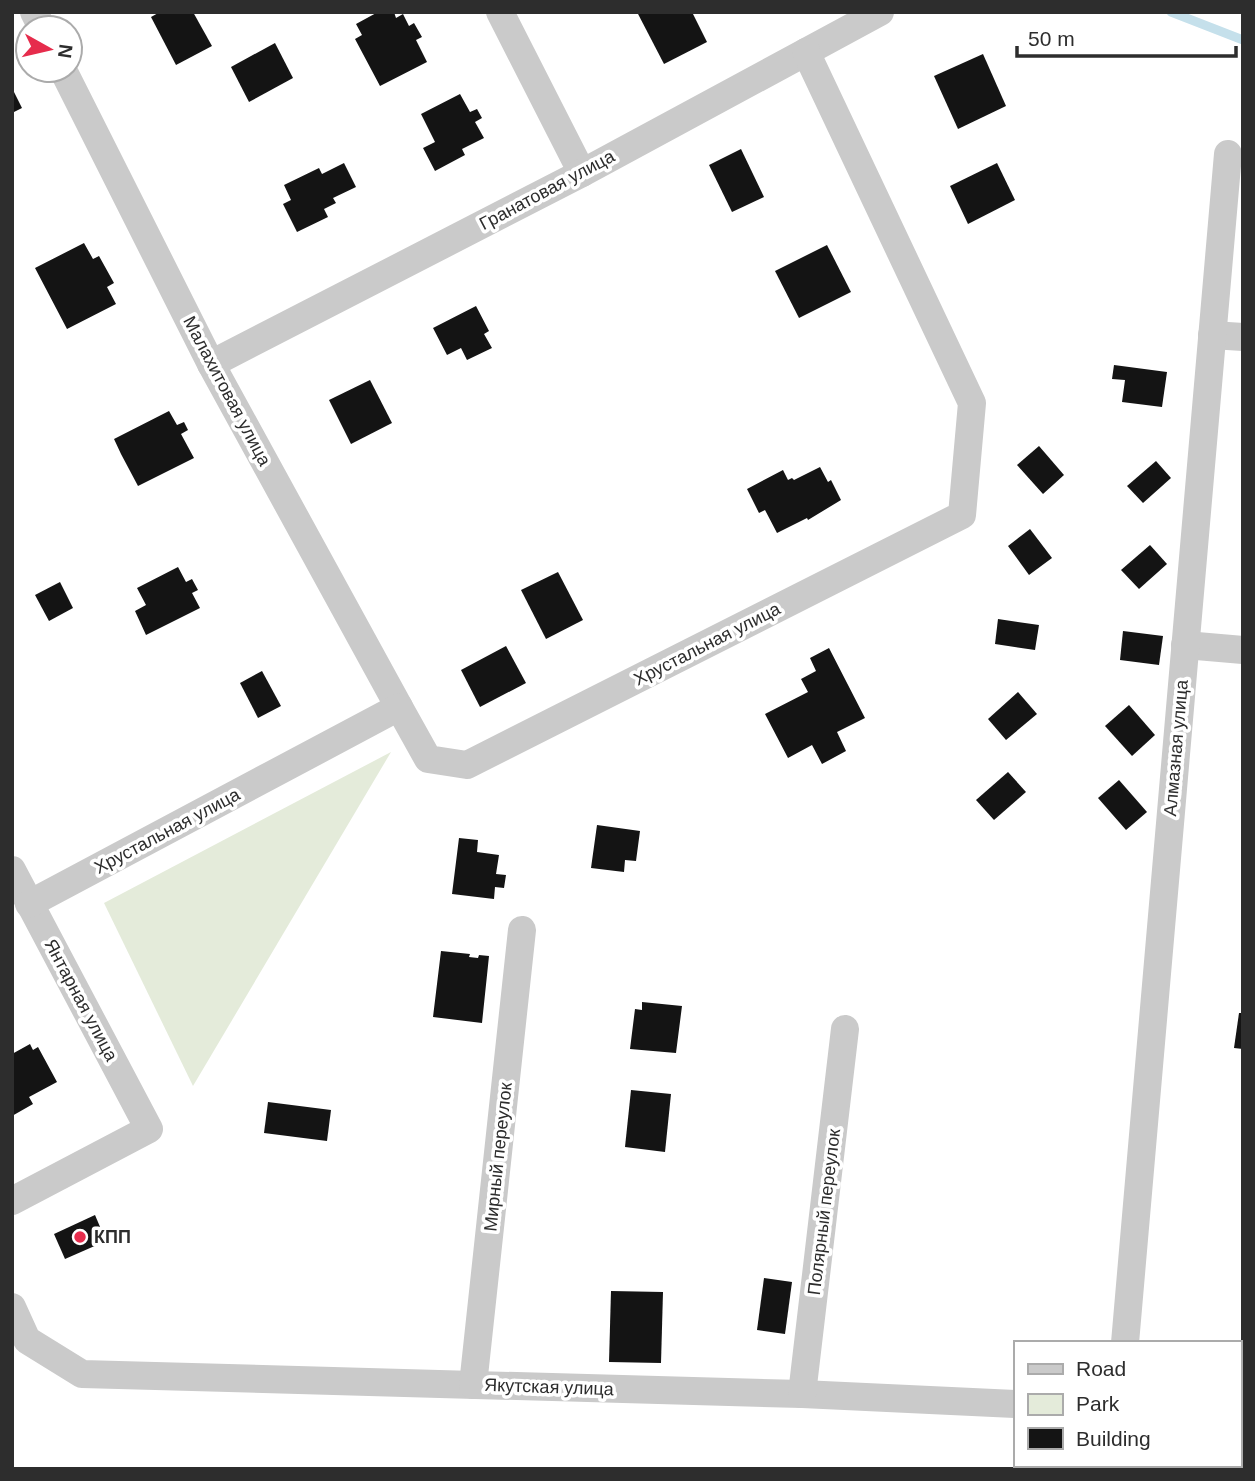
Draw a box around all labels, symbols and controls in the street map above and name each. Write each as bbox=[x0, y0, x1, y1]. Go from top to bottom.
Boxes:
north arrow bbox=[14, 14, 84, 84]
scale bar bbox=[1017, 14, 1236, 58]
text: 50 m bbox=[1028, 27, 1075, 50]
text: N bbox=[54, 43, 77, 60]
street label: Гранатовая улица bbox=[476, 146, 619, 234]
street label: Малахитовая улица bbox=[179, 313, 275, 470]
street label: Хрустальная улица bbox=[630, 598, 784, 690]
street label: Алмазная улица bbox=[1160, 678, 1192, 817]
street label: Хрустальная улица bbox=[91, 784, 244, 878]
street label: Янтарная улица bbox=[40, 936, 122, 1065]
street label: Мирный переулок bbox=[480, 1081, 516, 1233]
street label: Полярный переулок bbox=[804, 1128, 844, 1296]
place label: КПП bbox=[94, 1227, 131, 1247]
marker: КПП bbox=[72, 1229, 88, 1245]
legend bbox=[1014, 1341, 1241, 1467]
text: Road bbox=[1076, 1357, 1126, 1380]
street label: Якутская улица bbox=[484, 1375, 615, 1399]
text: Park bbox=[1076, 1392, 1120, 1415]
text: Building bbox=[1076, 1427, 1151, 1450]

